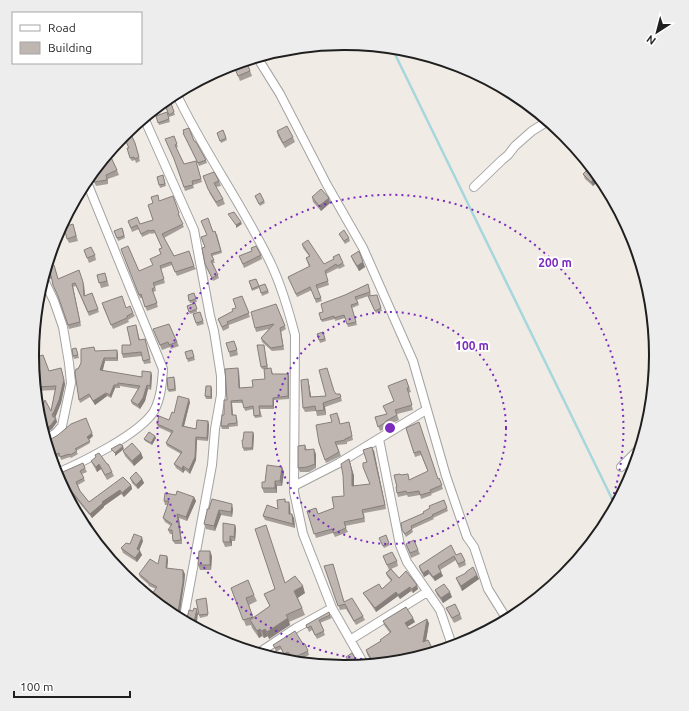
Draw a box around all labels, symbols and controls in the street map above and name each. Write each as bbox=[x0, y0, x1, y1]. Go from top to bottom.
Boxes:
legend bbox=[12, 12, 142, 64]
north arrow bbox=[637, 12, 677, 52]
text: Road bbox=[48, 21, 76, 34]
text: N bbox=[644, 33, 658, 47]
text: Building bbox=[48, 41, 92, 54]
text: 200 m bbox=[538, 256, 572, 269]
text: 100 m bbox=[455, 339, 489, 352]
centre of rings bbox=[383, 421, 397, 435]
scale bar bbox=[14, 673, 130, 699]
text: 100 m bbox=[20, 680, 53, 693]

